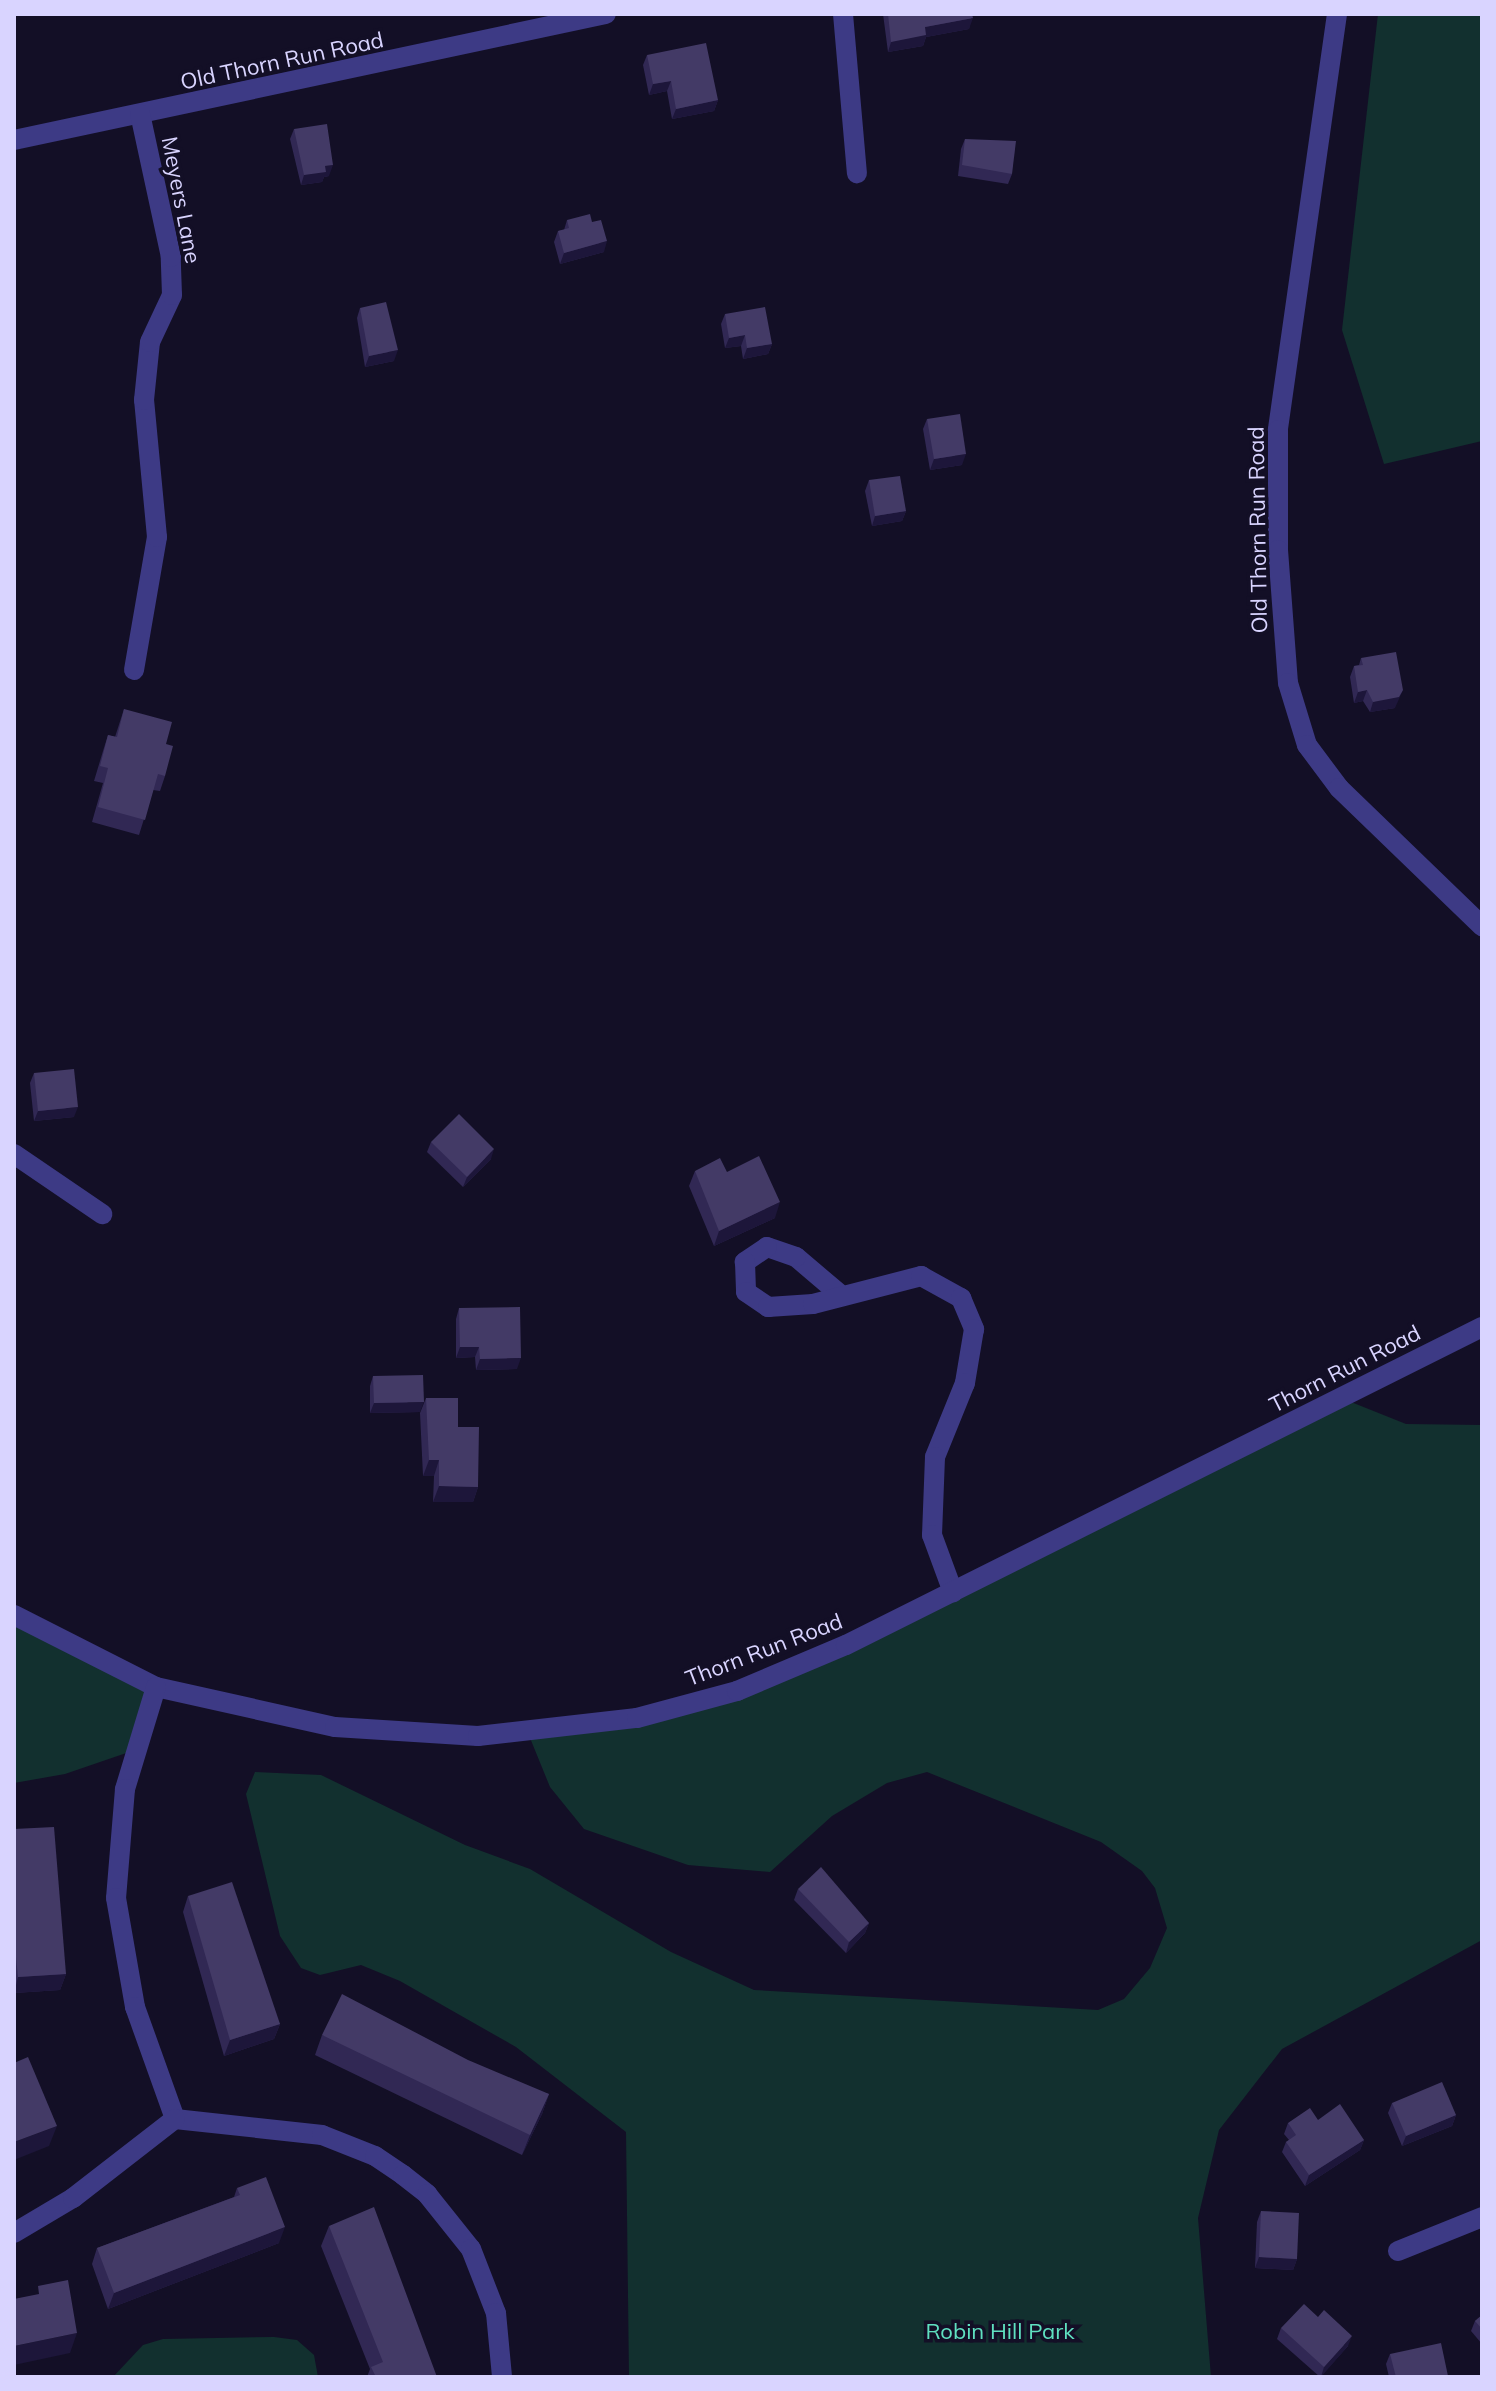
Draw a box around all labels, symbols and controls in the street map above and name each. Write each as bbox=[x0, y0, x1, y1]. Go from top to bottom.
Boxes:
street label: Old Thorn Run Road bbox=[178, 27, 386, 95]
street label: Meyers Lane bbox=[156, 134, 206, 266]
street label: Old Thorn Run Road bbox=[1243, 426, 1273, 634]
street label: Thorn Run Road bbox=[1265, 1320, 1425, 1418]
street label: Thorn Run Road bbox=[682, 1608, 846, 1692]
park label: Robin Hill Park bbox=[925, 2319, 1075, 2345]

